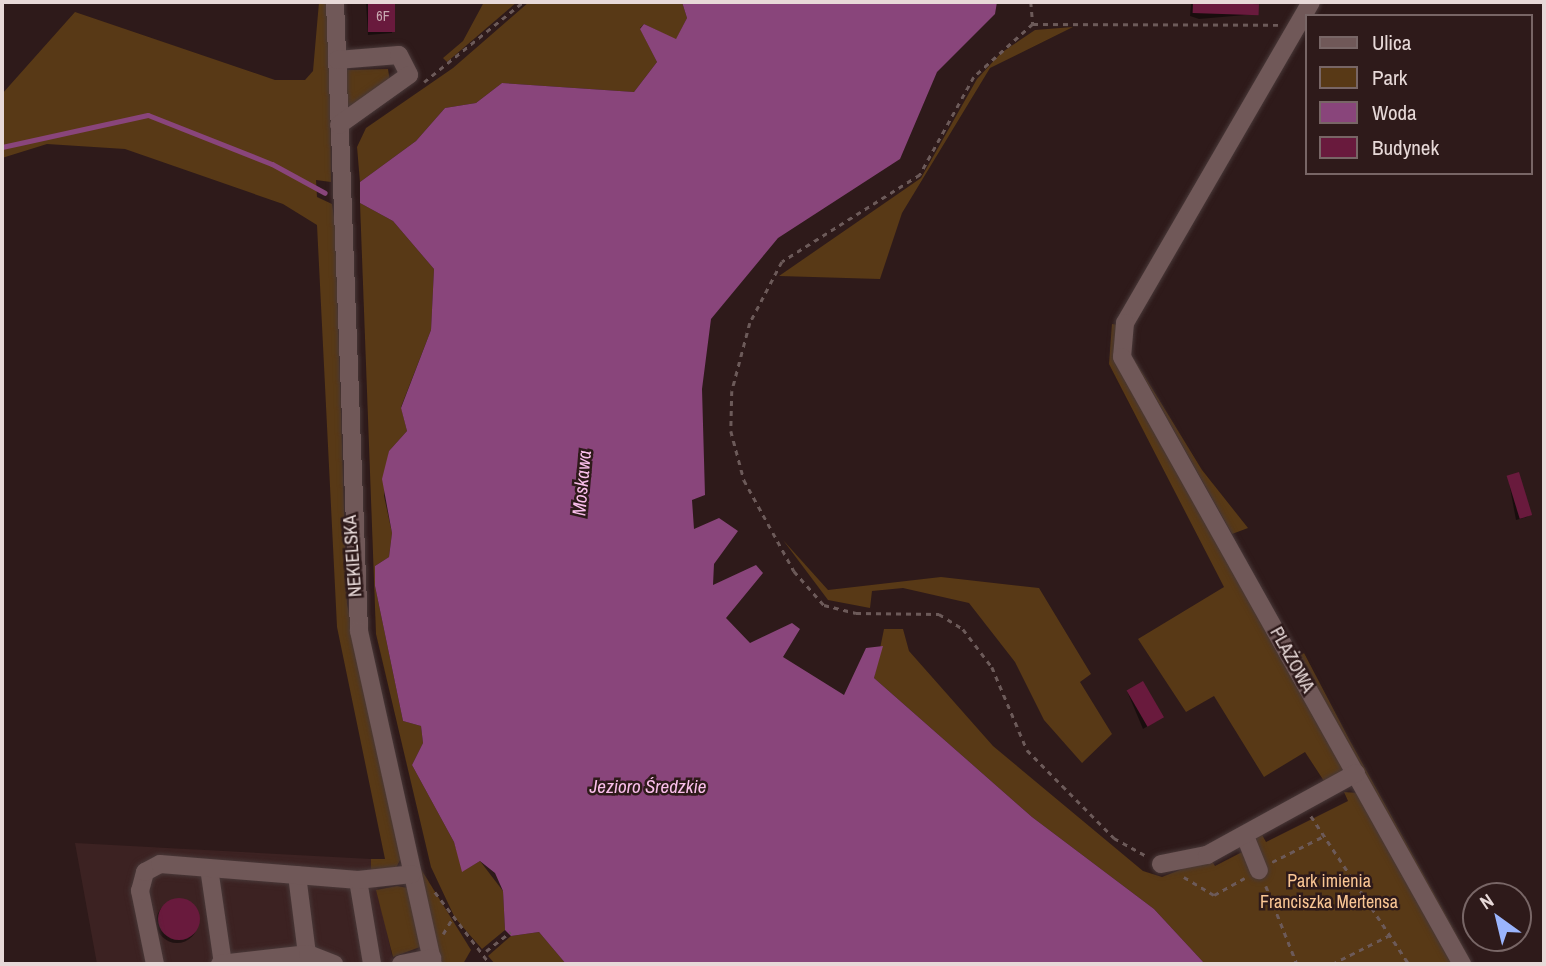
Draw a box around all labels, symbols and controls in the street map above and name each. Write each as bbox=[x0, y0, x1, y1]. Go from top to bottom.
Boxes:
house number: 6F bbox=[376, 8, 390, 24]
legend bbox=[1304, 14, 1532, 175]
text: Ulica bbox=[1372, 28, 1411, 57]
text: Park bbox=[1372, 63, 1407, 92]
text: Woda bbox=[1372, 98, 1417, 127]
text: Budynek bbox=[1372, 133, 1439, 162]
water label: Moskawa bbox=[568, 449, 596, 517]
street label: NEKIELSKA bbox=[339, 514, 367, 598]
street label: PLAŻOWA bbox=[1265, 623, 1319, 697]
water label: Jezioro Średzkie bbox=[590, 776, 706, 798]
park label: Park imienia Franciszka Mertensa bbox=[1260, 871, 1398, 914]
north arrow bbox=[1462, 882, 1532, 952]
text: N bbox=[1474, 887, 1498, 915]

